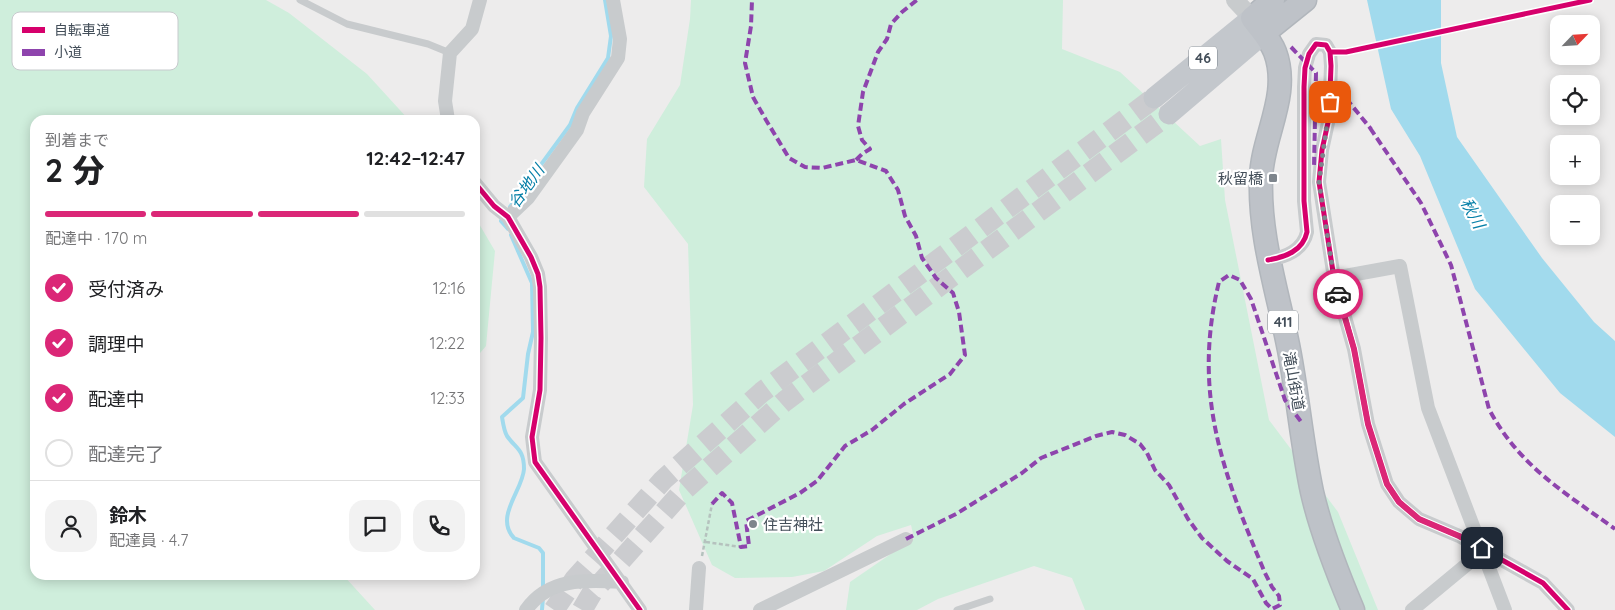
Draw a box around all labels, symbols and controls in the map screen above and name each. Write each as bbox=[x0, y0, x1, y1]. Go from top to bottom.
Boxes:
legend bbox=[12, 12, 178, 70]
north arrow bbox=[1550, 15, 1600, 65]
map controls bbox=[1550, 15, 1600, 245]
text: 自転車道 bbox=[54, 21, 110, 39]
text: 小道 bbox=[54, 43, 82, 61]
road number: 46 bbox=[1189, 46, 1217, 70]
button: locate bbox=[1550, 75, 1600, 125]
pin bbox=[1309, 81, 1351, 123]
icon: bag bbox=[1316, 88, 1344, 116]
text: 到着まで bbox=[45, 130, 109, 150]
button: + bbox=[1550, 135, 1600, 185]
text: 12:42–12:47 bbox=[366, 146, 465, 170]
text: 2 分 bbox=[45, 150, 104, 190]
water label: 谷地川 bbox=[504, 159, 549, 211]
place label: 秋留橋 bbox=[1218, 169, 1263, 188]
marker: 秋留橋 bbox=[1267, 172, 1279, 184]
water label: 秋川 bbox=[1457, 194, 1490, 234]
button: − bbox=[1550, 195, 1600, 245]
text: 配達中 · 170 m bbox=[45, 228, 147, 248]
courier bbox=[1313, 269, 1363, 319]
icon: check bbox=[45, 274, 73, 302]
text: 受付済み bbox=[88, 277, 164, 301]
text: 12:16 bbox=[433, 278, 465, 298]
icon: car bbox=[1324, 280, 1352, 308]
road number: 411 bbox=[1268, 311, 1298, 334]
icon: check bbox=[45, 329, 73, 357]
text: 調理中 bbox=[88, 332, 145, 356]
text: 12:22 bbox=[429, 333, 465, 353]
street label: 滝山街道 bbox=[1279, 350, 1309, 412]
icon: check bbox=[45, 384, 73, 412]
text: 配達中 bbox=[88, 387, 145, 411]
text: 12:33 bbox=[430, 388, 465, 408]
text: 配達完了 bbox=[88, 442, 164, 466]
button: person bbox=[45, 500, 97, 552]
button: chat bbox=[349, 500, 401, 552]
button: phone bbox=[413, 500, 465, 552]
text: 鈴木 bbox=[109, 503, 147, 527]
place label: 住吉神社 bbox=[763, 515, 823, 534]
marker: 住吉神社 bbox=[747, 518, 759, 530]
pin bbox=[1461, 527, 1503, 569]
text: 配達員 · 4.7 bbox=[109, 530, 188, 550]
icon: home bbox=[1468, 534, 1496, 562]

